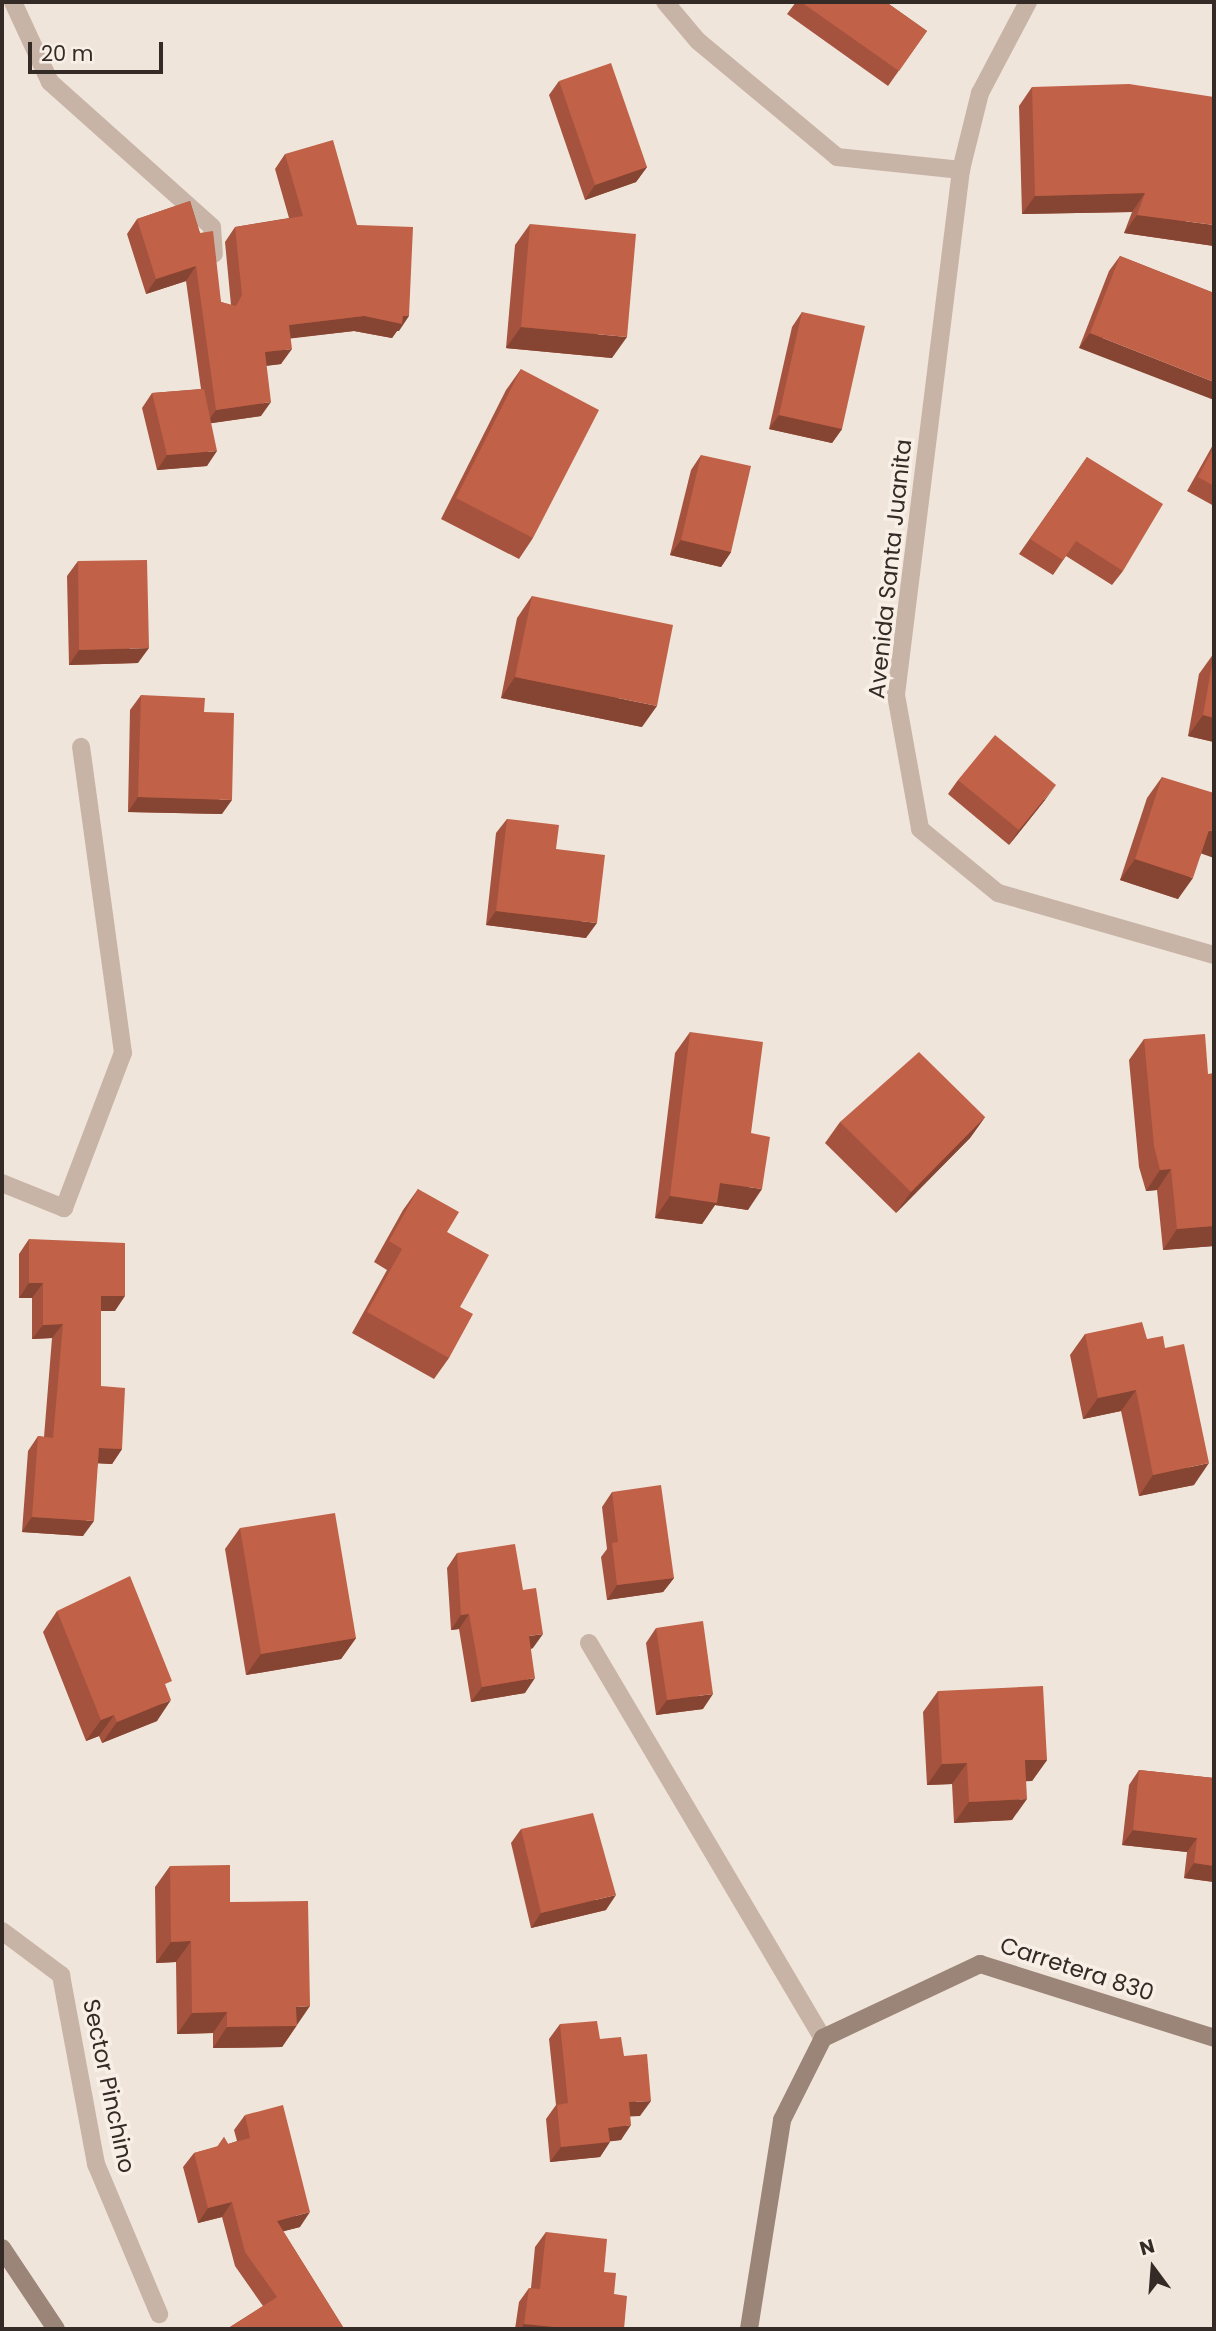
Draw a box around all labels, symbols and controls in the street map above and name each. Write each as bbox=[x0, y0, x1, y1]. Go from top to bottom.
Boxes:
scale bar bbox=[32, 28, 166, 72]
text: 20 m bbox=[41, 39, 94, 68]
street label: Avenida Santa Juanita bbox=[863, 438, 917, 700]
street label: Carretera 830 bbox=[997, 1931, 1157, 2007]
street label: Sector Pinchino bbox=[77, 1997, 141, 2175]
text: N bbox=[1136, 2232, 1158, 2262]
north arrow bbox=[1118, 2233, 1188, 2303]

